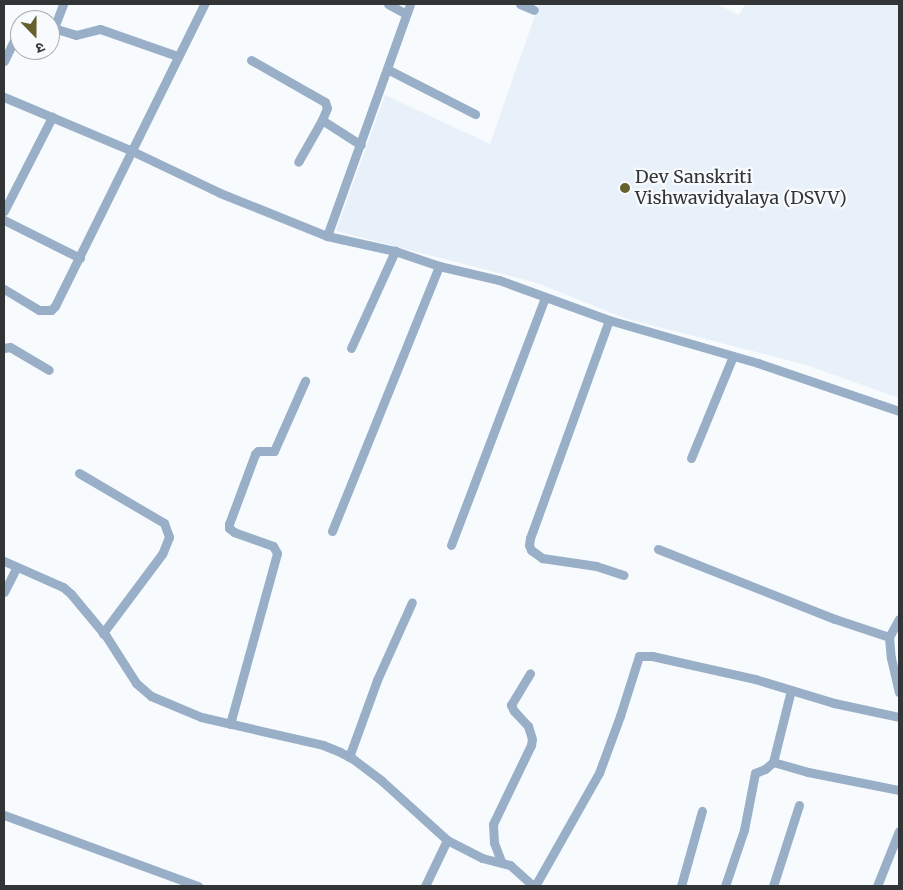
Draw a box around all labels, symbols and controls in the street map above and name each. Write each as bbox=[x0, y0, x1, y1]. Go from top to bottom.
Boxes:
north arrow bbox=[10, 10, 60, 60]
text: उ bbox=[33, 38, 47, 58]
place label: Dev Sanskriti Vishwavidyalaya (DSVV) bbox=[635, 167, 847, 210]
marker: Dev Sanskriti Vishwavidyalaya (DSVV) bbox=[619, 182, 631, 194]

